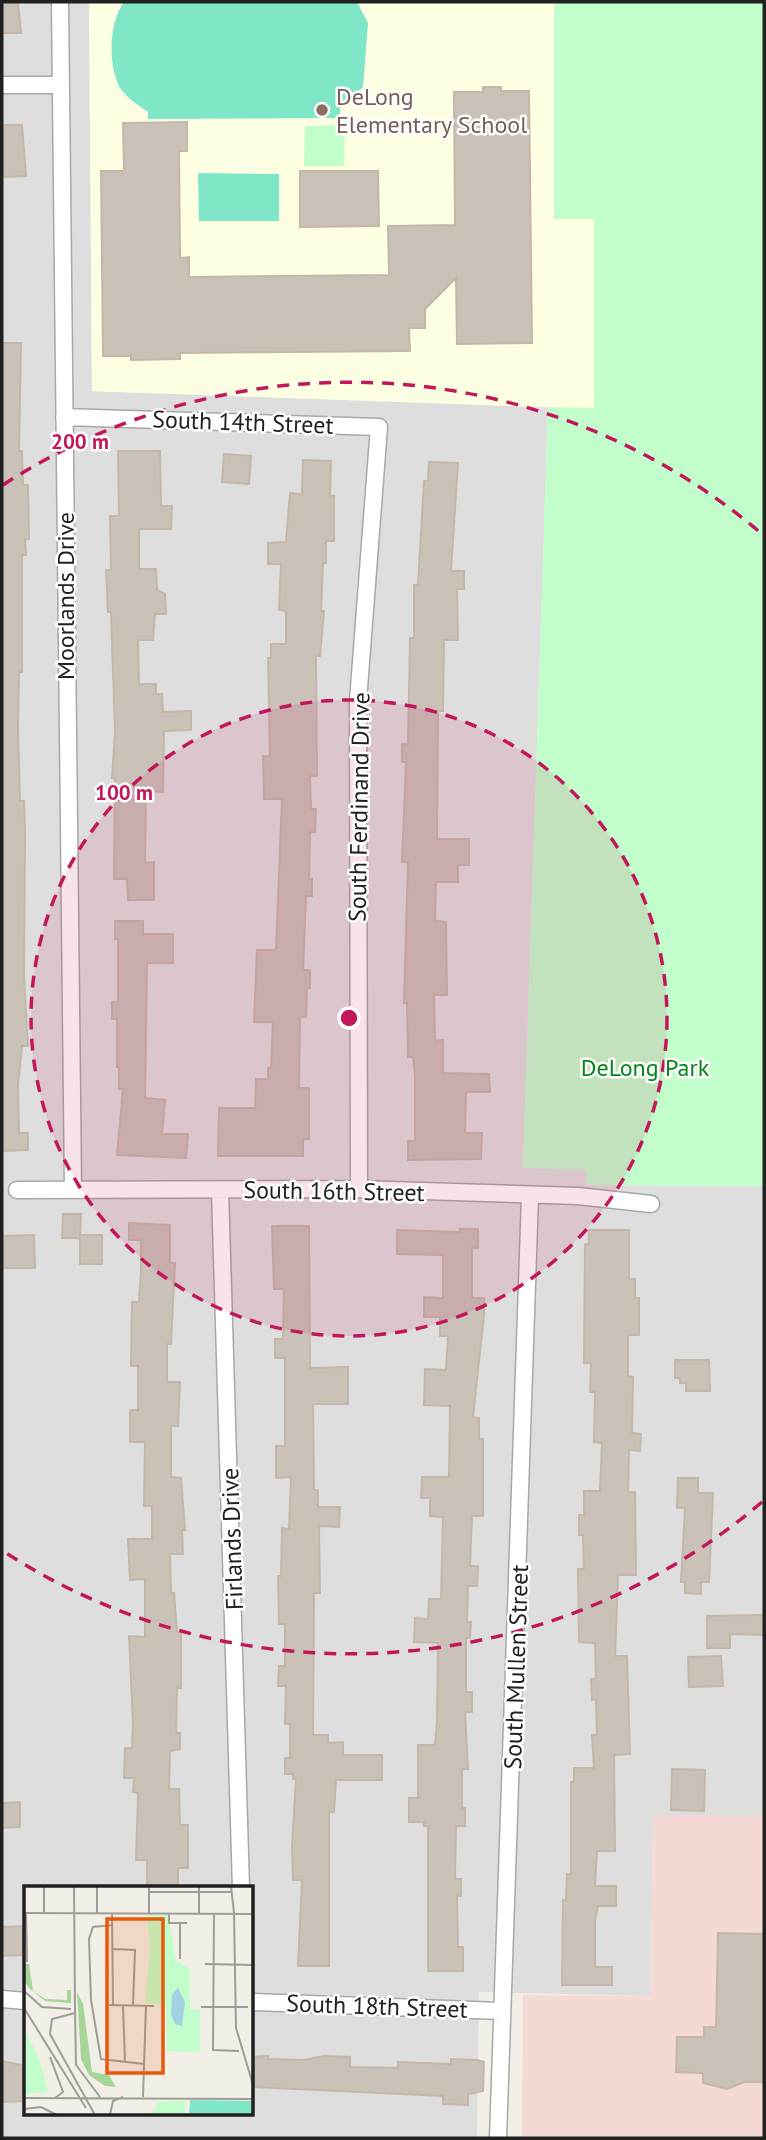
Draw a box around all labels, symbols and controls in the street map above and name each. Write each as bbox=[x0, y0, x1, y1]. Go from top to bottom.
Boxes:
place label: DeLong Elementary School bbox=[336, 81, 527, 140]
marker: DeLong Elementary School bbox=[314, 102, 330, 118]
street label: South 14th Street bbox=[152, 403, 334, 441]
text: 200 m bbox=[51, 428, 109, 455]
street label: Moorlands Drive bbox=[50, 512, 81, 680]
street label: South Ferdinand Drive bbox=[341, 692, 377, 922]
text: 100 m bbox=[95, 779, 153, 806]
centre of rings bbox=[337, 1006, 361, 1030]
park label: DeLong Park bbox=[581, 1052, 710, 1083]
street label: South 16th Street bbox=[243, 1174, 425, 1208]
street label: Firlands Drive bbox=[214, 1467, 250, 1611]
street label: South Mullen Street bbox=[497, 1564, 535, 1770]
inset map bbox=[24, 1886, 254, 2116]
street label: South 18th Street bbox=[286, 1987, 468, 2025]

